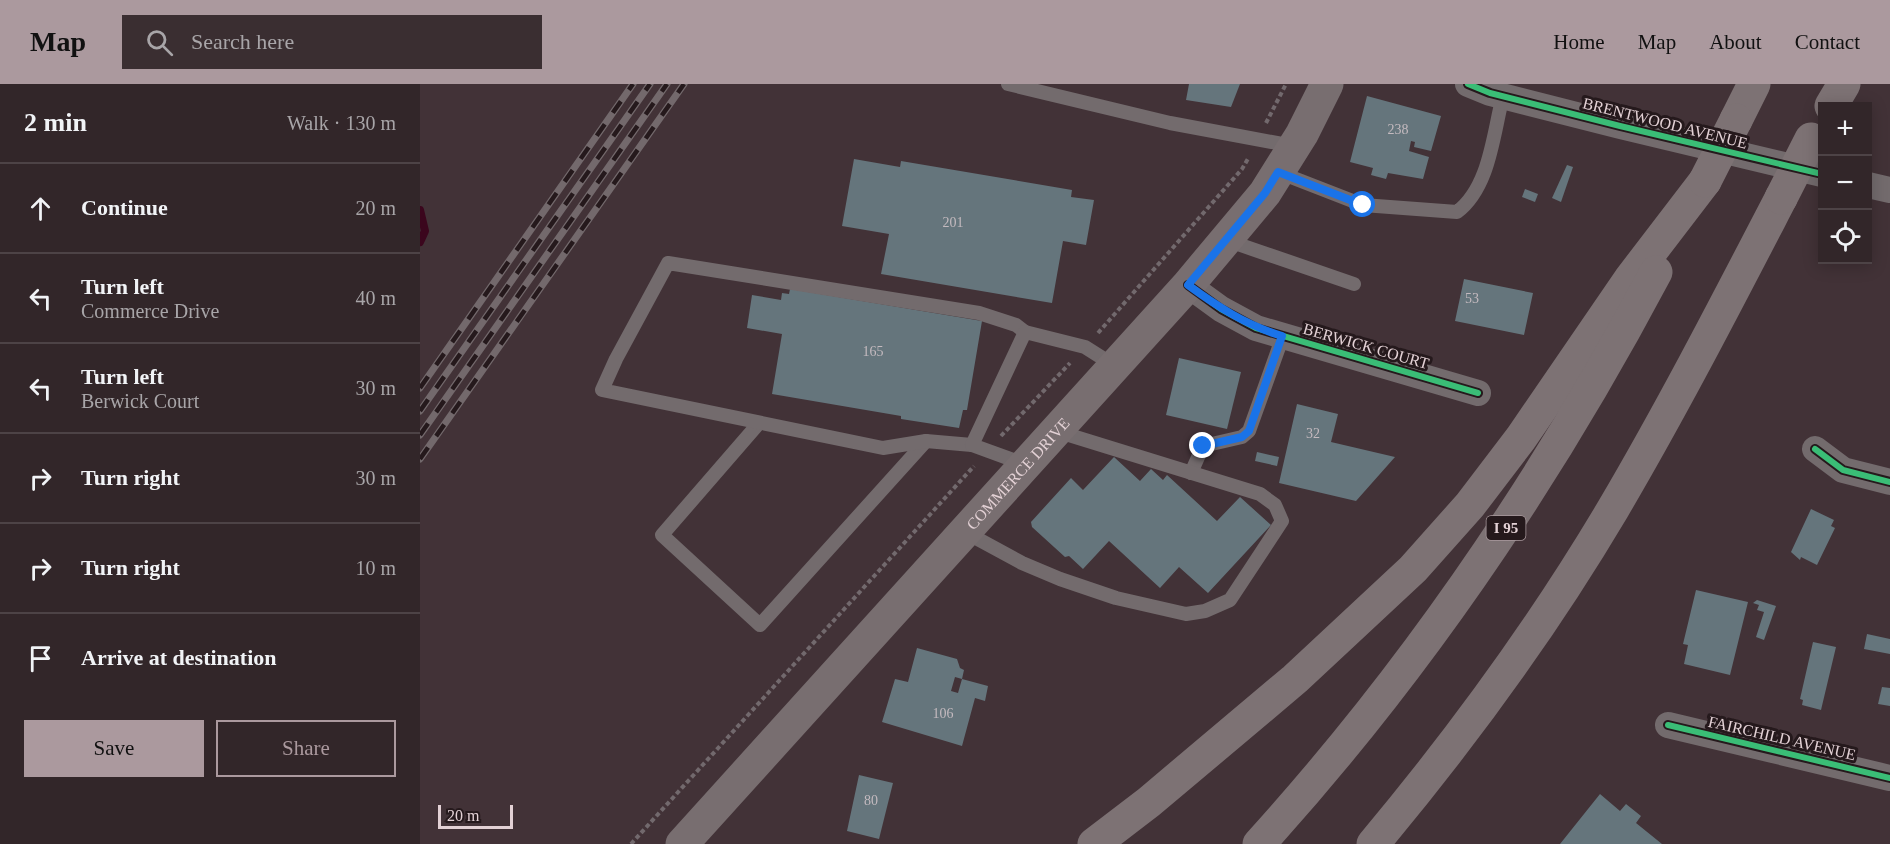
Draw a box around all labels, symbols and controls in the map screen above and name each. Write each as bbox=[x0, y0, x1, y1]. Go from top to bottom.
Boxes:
search box bbox=[122, 15, 542, 69]
text: Map bbox=[30, 26, 86, 57]
icon: search bbox=[143, 26, 176, 59]
text: Search here bbox=[191, 29, 294, 54]
text: Home bbox=[1553, 30, 1605, 54]
text: Map bbox=[1638, 30, 1676, 54]
text: About bbox=[1709, 30, 1762, 54]
text: Contact bbox=[1795, 30, 1860, 54]
street label: BRENTWOOD AVENUE bbox=[1581, 94, 1749, 152]
map controls bbox=[1818, 102, 1872, 264]
button: + bbox=[1818, 102, 1872, 156]
text: 2 min bbox=[24, 108, 87, 137]
text: Walk · 130 m bbox=[287, 112, 396, 134]
house number: 238 bbox=[1388, 122, 1409, 137]
button: − bbox=[1818, 156, 1872, 210]
route start bbox=[1349, 191, 1375, 217]
icon: ahead bbox=[24, 192, 57, 225]
text: Continue bbox=[81, 195, 168, 220]
text: 20 m bbox=[355, 197, 396, 219]
button: locate bbox=[1818, 210, 1872, 264]
house number: 201 bbox=[943, 215, 964, 230]
text: Turn left bbox=[81, 274, 164, 299]
icon: left bbox=[24, 282, 57, 315]
text: 40 m bbox=[355, 287, 396, 309]
house number: 53 bbox=[1465, 291, 1479, 306]
text: Commerce Drive bbox=[81, 300, 219, 322]
street label: BERWICK COURT bbox=[1301, 320, 1431, 372]
house number: 165 bbox=[863, 344, 884, 359]
text: Turn left bbox=[81, 364, 164, 389]
icon: left bbox=[24, 372, 57, 405]
text: 30 m bbox=[355, 377, 396, 399]
text: Berwick Court bbox=[81, 390, 199, 412]
street label: COMMERCE DRIVE bbox=[963, 414, 1072, 533]
house number: 32 bbox=[1306, 426, 1320, 441]
route end bbox=[1189, 432, 1215, 458]
icon: right bbox=[24, 462, 57, 495]
text: Turn right bbox=[81, 465, 180, 490]
text: 30 m bbox=[355, 467, 396, 489]
road number: I 95 bbox=[1486, 516, 1526, 540]
icon: right bbox=[24, 552, 57, 585]
text: Turn right bbox=[81, 555, 180, 580]
text: 10 m bbox=[355, 557, 396, 579]
icon: arrive bbox=[24, 642, 57, 675]
text: Arrive at destination bbox=[81, 645, 277, 670]
house number: 106 bbox=[933, 706, 954, 721]
street label: FAIRCHILD AVENUE bbox=[1707, 713, 1857, 763]
button: Save bbox=[24, 720, 204, 777]
button: Share bbox=[216, 720, 396, 777]
house number: 80 bbox=[864, 793, 878, 808]
scale bar bbox=[438, 802, 513, 830]
text: 20 m bbox=[447, 807, 479, 824]

